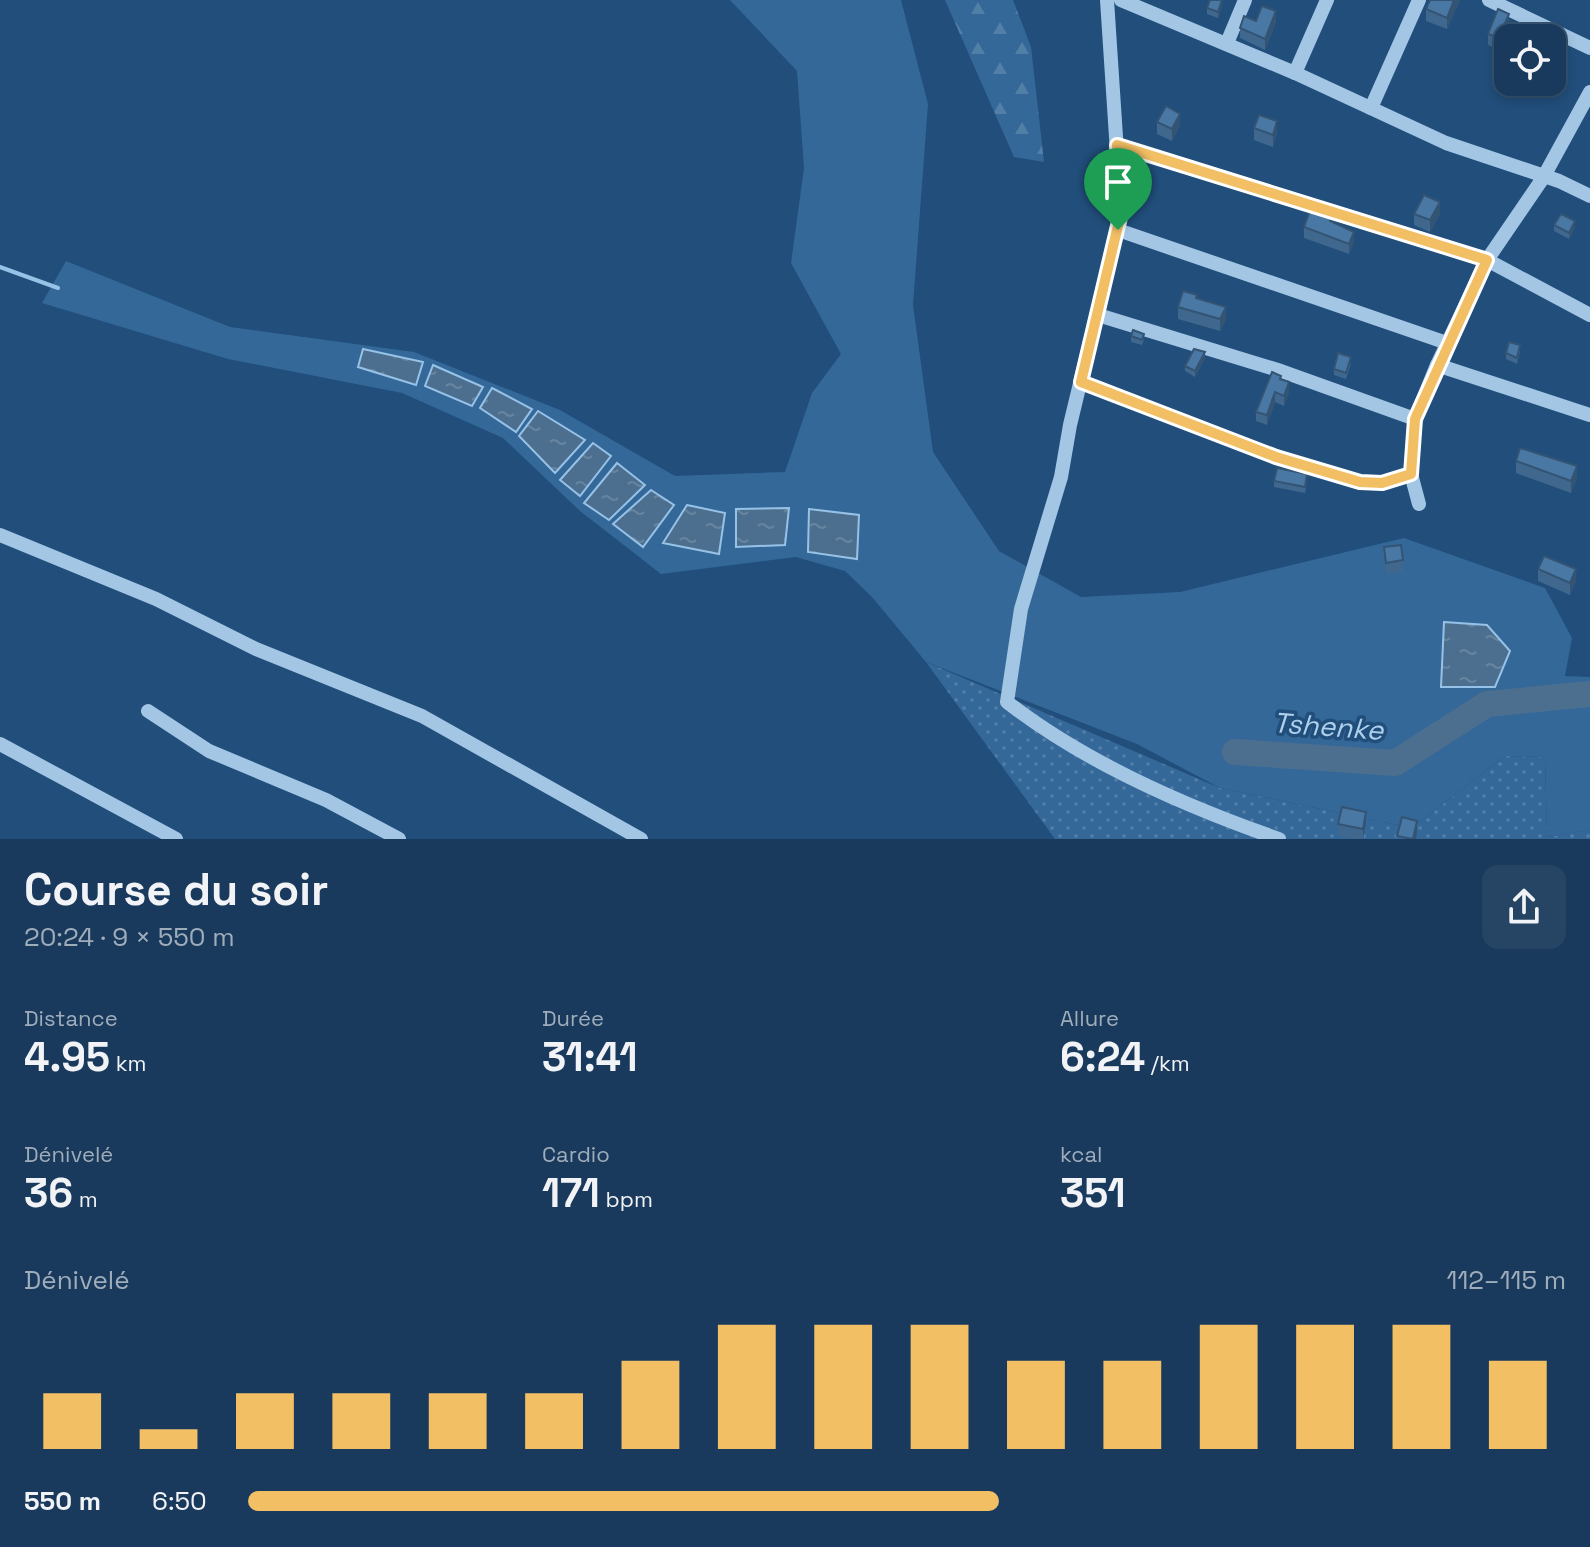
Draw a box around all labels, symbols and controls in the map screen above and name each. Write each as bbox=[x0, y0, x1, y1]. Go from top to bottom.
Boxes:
map controls bbox=[1494, 24, 1566, 96]
button: locate bbox=[1494, 24, 1566, 96]
pin bbox=[1084, 148, 1152, 230]
icon: arrive bbox=[1096, 160, 1140, 204]
water label: Tshenke bbox=[1272, 704, 1386, 748]
text: Course du soir bbox=[24, 862, 328, 918]
button: share bbox=[1482, 865, 1566, 949]
text: 20:24 · 9 × 550 m bbox=[24, 920, 235, 954]
text: Distance bbox=[24, 1004, 118, 1032]
text: Durée bbox=[542, 1004, 604, 1032]
text: Allure bbox=[1060, 1004, 1119, 1032]
text: 4.95 bbox=[24, 1032, 110, 1083]
text: 31:41 bbox=[542, 1032, 638, 1083]
text: 6:24 bbox=[1060, 1032, 1145, 1083]
text: km bbox=[110, 1049, 146, 1077]
text: /km bbox=[1145, 1049, 1190, 1077]
text: Dénivelé bbox=[24, 1140, 113, 1168]
text: Cardio bbox=[542, 1140, 610, 1168]
text: kcal bbox=[1060, 1140, 1102, 1168]
text: 36 bbox=[24, 1168, 73, 1219]
text: 171 bbox=[542, 1168, 600, 1219]
text: 351 bbox=[1060, 1168, 1126, 1219]
text: m bbox=[73, 1185, 98, 1213]
text: bpm bbox=[600, 1185, 653, 1213]
text: Dénivelé bbox=[24, 1263, 130, 1297]
text: 112–115 m bbox=[1447, 1263, 1566, 1297]
text: 550 m bbox=[24, 1484, 101, 1518]
text: 6:50 bbox=[152, 1484, 207, 1518]

